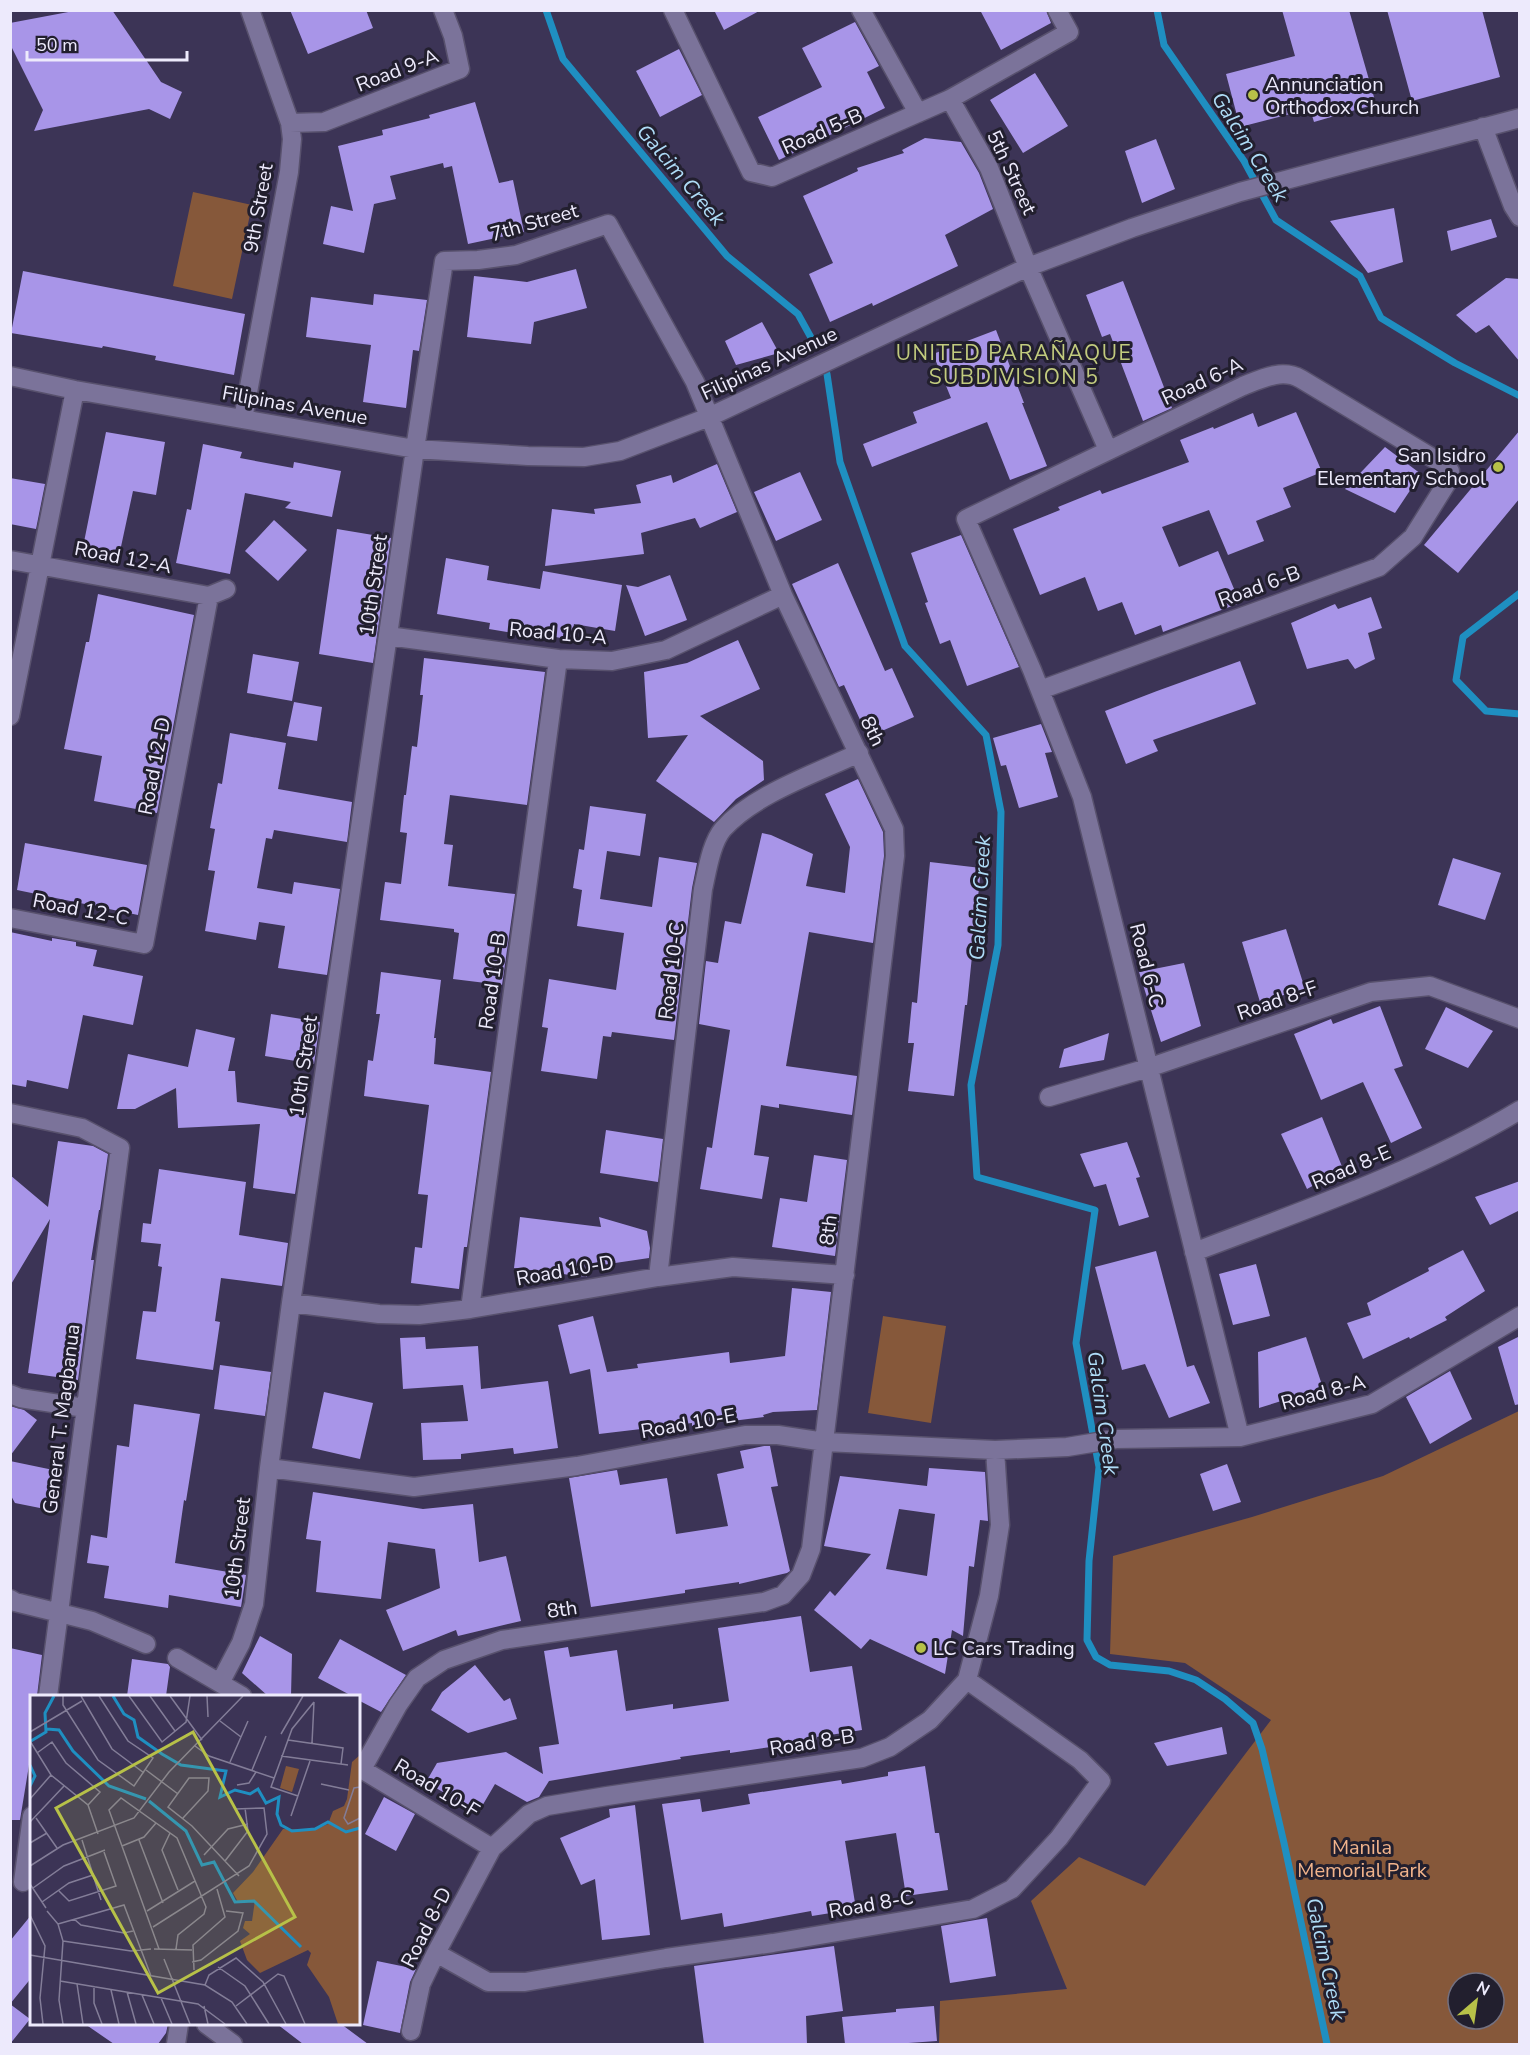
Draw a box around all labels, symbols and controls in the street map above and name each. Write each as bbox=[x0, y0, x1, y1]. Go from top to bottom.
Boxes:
scale bar bbox=[27, 24, 188, 62]
text: 50 m bbox=[36, 33, 78, 57]
street label: Road 9-A bbox=[352, 42, 443, 99]
place label: Annunciation Orthodox Church bbox=[1265, 71, 1419, 121]
water label: Galcim Creek bbox=[1205, 87, 1295, 208]
marker: Annunciation Orthodox Church bbox=[1246, 88, 1260, 102]
street label: Road 5-B bbox=[778, 102, 867, 161]
water label: Galcim Creek bbox=[630, 118, 732, 232]
street label: 5th Street bbox=[980, 126, 1043, 220]
street label: 9th Street bbox=[237, 160, 280, 255]
street label: 7th Street bbox=[487, 197, 582, 248]
street label: Filipinas Avenue bbox=[697, 320, 842, 407]
district label: UNITED PARAÑAQUE SUBDIVISION 5 bbox=[896, 339, 1132, 391]
street label: Road 6-A bbox=[1157, 351, 1247, 412]
street label: Filipinas Avenue bbox=[220, 379, 370, 432]
place label: San Isidro Elementary School bbox=[1317, 442, 1486, 492]
marker: San Isidro Elementary School bbox=[1491, 460, 1505, 474]
street label: 10th Street bbox=[353, 532, 394, 637]
street label: Road 12-A bbox=[72, 535, 174, 580]
street label: Road 6-B bbox=[1214, 559, 1304, 614]
street label: Road 10-A bbox=[508, 616, 609, 651]
street label: 8th bbox=[854, 712, 891, 751]
street label: Road 12-D bbox=[132, 715, 177, 817]
water label: Galcim Creek bbox=[963, 834, 997, 961]
street label: Road 12-C bbox=[30, 887, 131, 932]
street label: Road 6-C bbox=[1123, 920, 1170, 1010]
street label: Road 10-C bbox=[652, 921, 691, 1021]
street label: Road 10-B bbox=[472, 931, 513, 1031]
street label: Road 8-F bbox=[1233, 974, 1321, 1027]
street label: 10th Street bbox=[283, 1013, 324, 1118]
street label: Road 8-E bbox=[1307, 1139, 1395, 1196]
street label: 8th bbox=[813, 1213, 844, 1247]
street label: Road 10-D bbox=[514, 1249, 616, 1292]
street label: General T. Magbanua bbox=[36, 1322, 87, 1516]
water label: Galcim Creek bbox=[1080, 1349, 1126, 1477]
street label: Road 8-A bbox=[1278, 1368, 1369, 1417]
street label: Road 10-E bbox=[639, 1402, 738, 1445]
street label: 10th Street bbox=[218, 1495, 257, 1600]
street label: 8th bbox=[545, 1594, 579, 1625]
place label: LC Cars Trading bbox=[933, 1635, 1075, 1662]
marker: LC Cars Trading bbox=[914, 1641, 928, 1655]
inset map bbox=[30, 1695, 360, 2025]
street label: Road 8-B bbox=[768, 1722, 856, 1763]
street label: Road 10-F bbox=[389, 1752, 484, 1825]
park label: Manila Memorial Park bbox=[1297, 1834, 1428, 1884]
street label: Road 8-D bbox=[395, 1882, 458, 1972]
street label: Road 8-C bbox=[827, 1884, 916, 1925]
water label: Galcim Creek bbox=[1299, 1895, 1353, 2023]
north arrow bbox=[1446, 1971, 1506, 2031]
text: N bbox=[1472, 1976, 1493, 2001]

